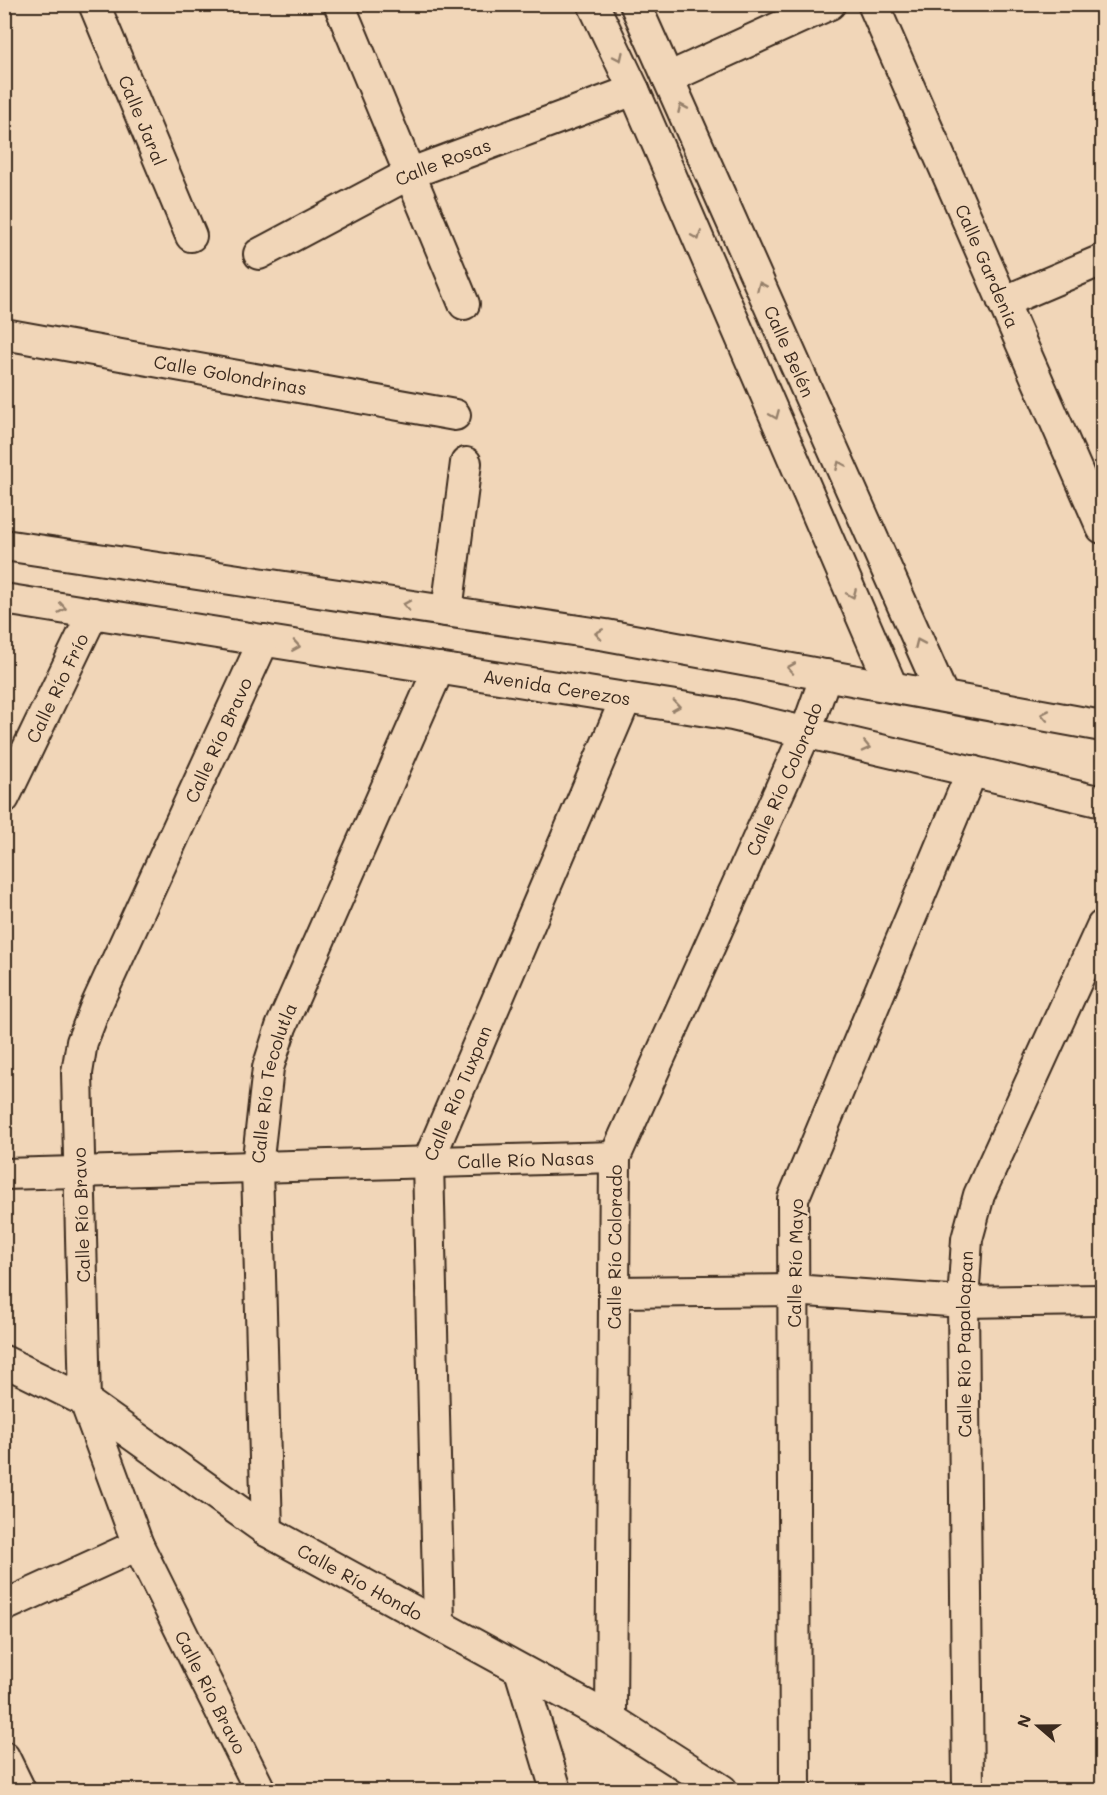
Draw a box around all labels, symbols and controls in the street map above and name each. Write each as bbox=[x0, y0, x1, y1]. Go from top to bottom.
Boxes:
one-way arrow bbox=[611, 51, 623, 62]
street label: Calle Jaral bbox=[113, 71, 172, 169]
one-way arrow bbox=[677, 103, 689, 114]
street label: Calle Rosas bbox=[391, 132, 494, 191]
street label: Calle Gardenia bbox=[950, 200, 1025, 332]
one-way arrow bbox=[690, 229, 702, 240]
one-way arrow bbox=[756, 282, 768, 293]
street label: Calle Belén bbox=[759, 301, 820, 401]
street label: Calle Golondrinas bbox=[152, 349, 309, 400]
one-way arrow bbox=[767, 408, 779, 419]
one-way arrow bbox=[835, 460, 847, 471]
one-way arrow bbox=[845, 587, 857, 598]
one-way arrow bbox=[402, 599, 411, 611]
one-way arrow bbox=[58, 602, 67, 614]
one-way arrow bbox=[595, 628, 605, 641]
street label: Calle Río Frío bbox=[20, 629, 94, 747]
one-way arrow bbox=[915, 638, 927, 649]
one-way arrow bbox=[292, 639, 301, 651]
one-way arrow bbox=[787, 662, 797, 675]
street label: Avenida Cerezos bbox=[482, 664, 632, 711]
street label: Calle Río Bravo bbox=[179, 673, 257, 806]
street label: Calle Río Colorado bbox=[740, 699, 827, 859]
one-way arrow bbox=[671, 700, 680, 712]
one-way arrow bbox=[1040, 709, 1050, 722]
one-way arrow bbox=[861, 740, 871, 753]
street label: Calle Río Tecolutla bbox=[245, 999, 302, 1165]
street label: Calle Río Tuxpan bbox=[418, 1022, 497, 1165]
street label: Calle Río Nasas bbox=[457, 1146, 595, 1173]
street label: Calle Río Bravo bbox=[67, 1147, 95, 1283]
street label: Calle Río Colorado bbox=[602, 1164, 627, 1330]
street label: Calle Río Mayo bbox=[782, 1198, 808, 1328]
street label: Calle Río Papaloapan bbox=[951, 1250, 978, 1438]
street label: Calle Río Hondo bbox=[293, 1538, 427, 1626]
street label: Calle Río Bravo bbox=[170, 1626, 253, 1758]
north arrow bbox=[1008, 1696, 1068, 1756]
text: N bbox=[1011, 1711, 1035, 1730]

